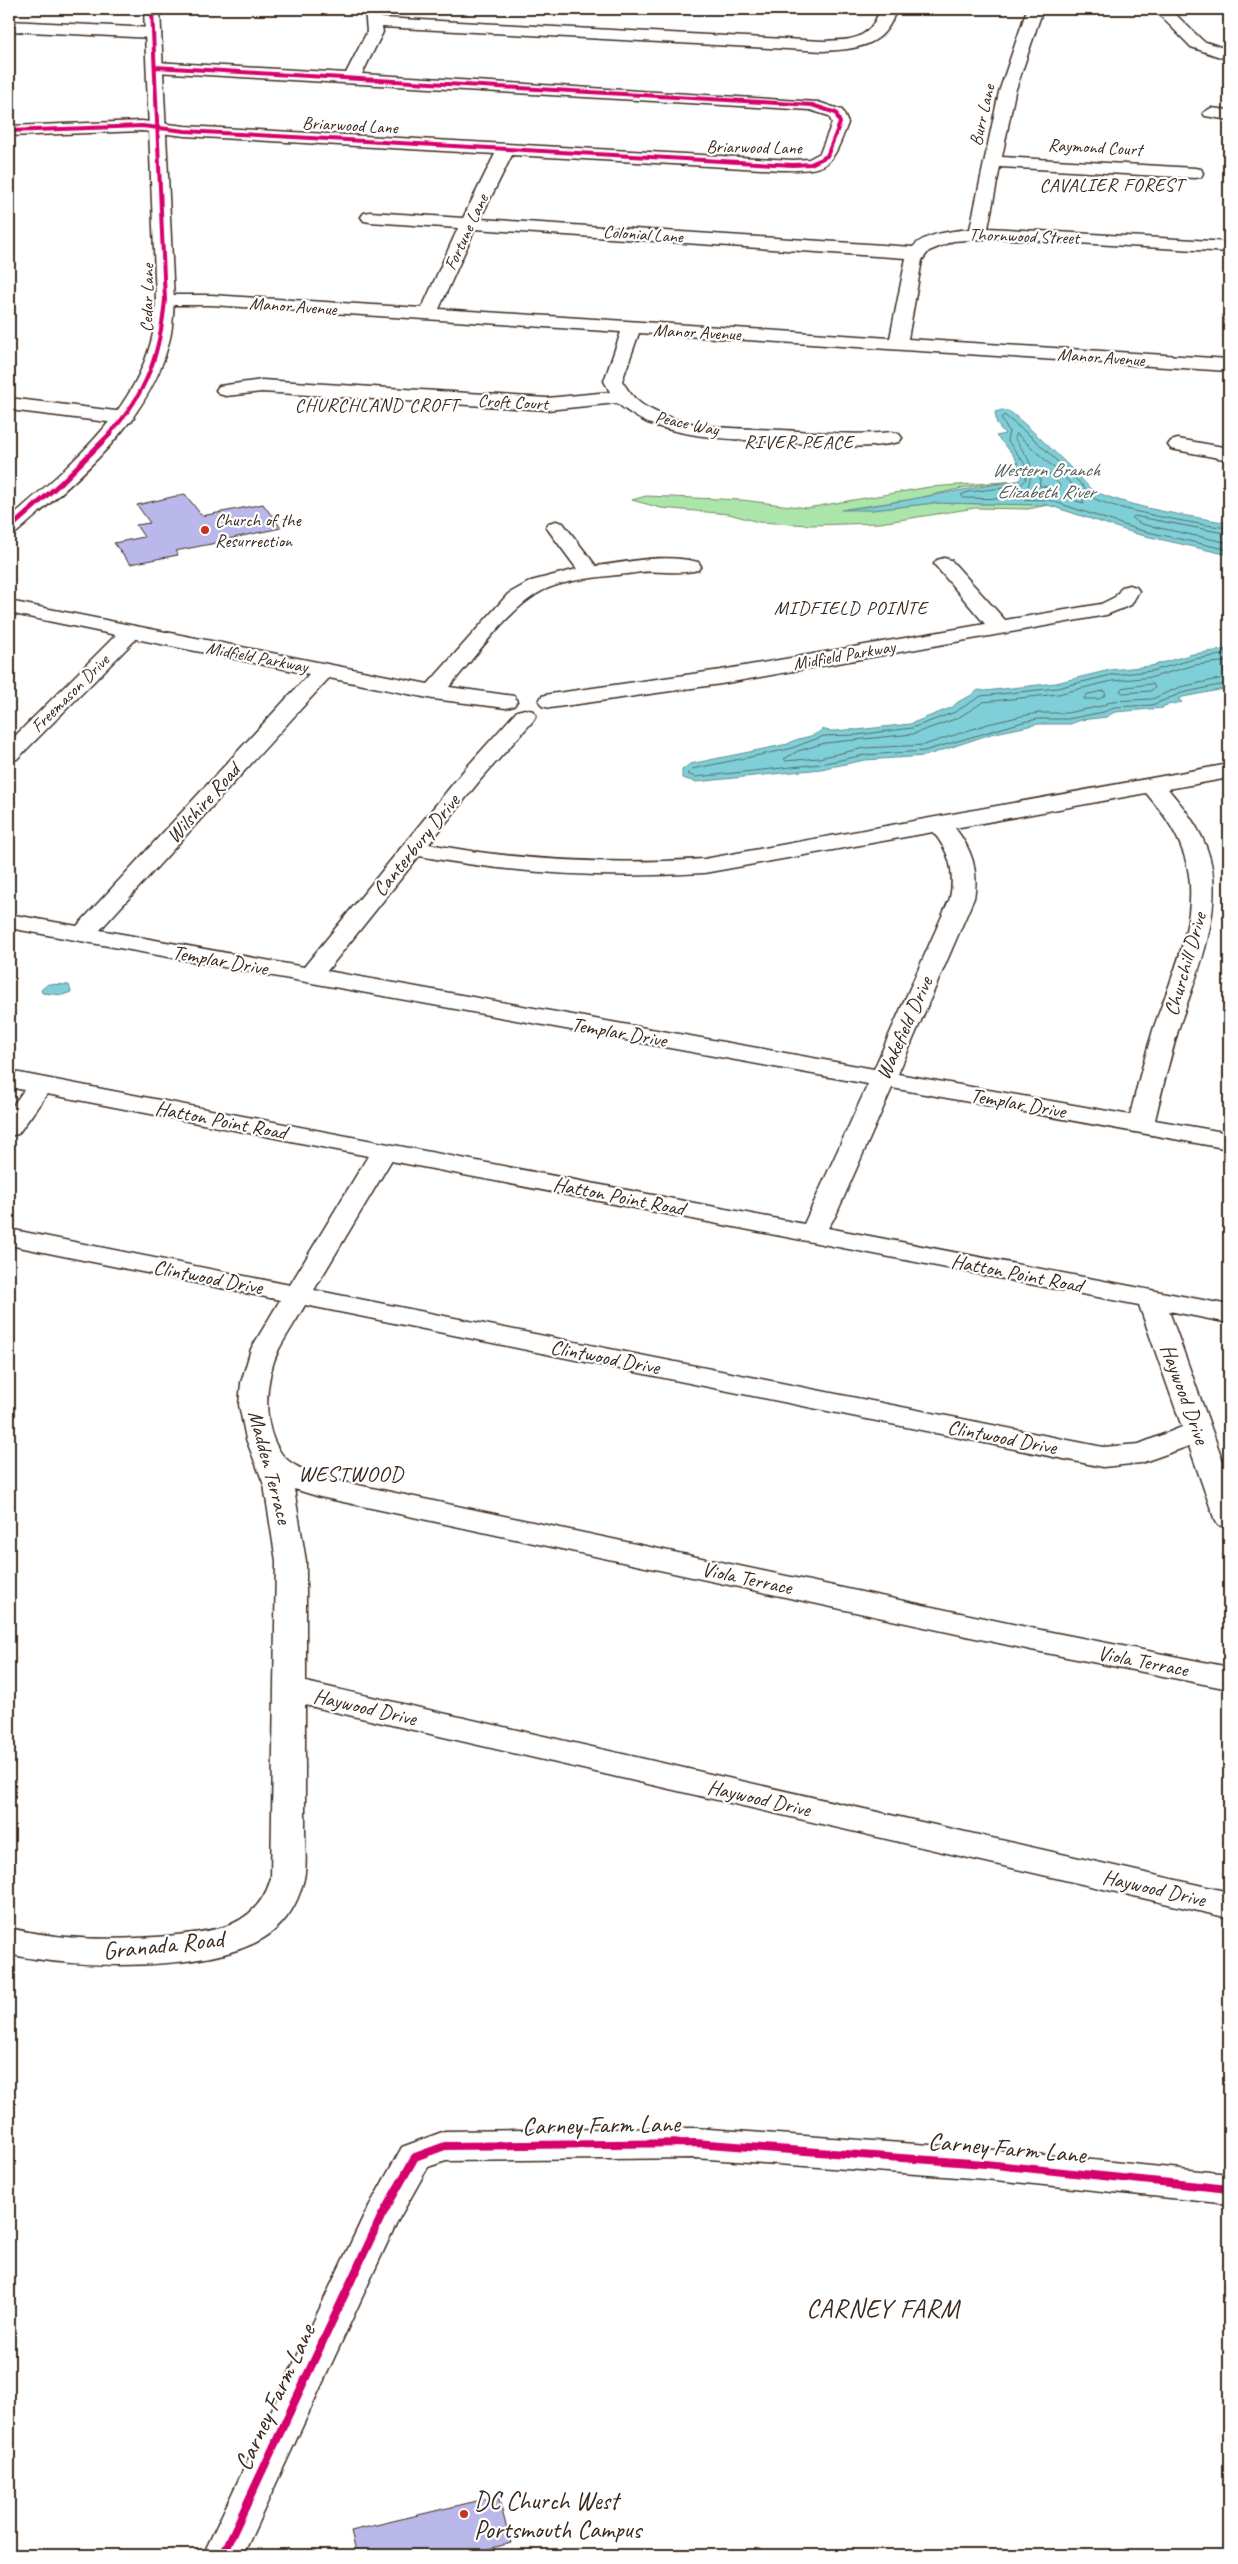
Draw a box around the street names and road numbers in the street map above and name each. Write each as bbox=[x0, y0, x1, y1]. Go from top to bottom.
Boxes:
street label: Burr Lane bbox=[964, 81, 1000, 148]
street label: Briarwood Lane bbox=[302, 112, 399, 139]
street label: Raymond Court bbox=[1047, 134, 1146, 161]
street label: Briarwood Lane bbox=[706, 135, 803, 159]
street label: Fortune Lane bbox=[439, 190, 494, 273]
street label: Colonial Lane bbox=[602, 220, 685, 248]
street label: Thornwood Street bbox=[969, 223, 1081, 249]
street label: Cedar Lane bbox=[135, 262, 159, 332]
street label: Manor Avenue bbox=[249, 292, 339, 320]
street label: Manor Avenue bbox=[653, 319, 742, 345]
street label: Manor Avenue bbox=[1057, 343, 1147, 371]
street label: Croft Court bbox=[477, 389, 551, 415]
street label: Peace Way bbox=[653, 406, 723, 441]
street label: Midfield Parkway bbox=[791, 635, 899, 675]
street label: Midfield Parkway bbox=[204, 636, 312, 678]
street label: Freemason Drive bbox=[26, 648, 115, 737]
street label: Wilshire Road bbox=[160, 755, 248, 848]
street label: Canterbury Drive bbox=[367, 788, 466, 901]
street label: Churchill Drive bbox=[1158, 907, 1213, 1019]
street label: Templar Drive bbox=[170, 939, 272, 982]
street label: Wakefield Drive bbox=[870, 971, 939, 1083]
street label: Templar Drive bbox=[569, 1011, 671, 1054]
street label: Templar Drive bbox=[968, 1082, 1070, 1125]
street label: Hatton Point Road bbox=[153, 1094, 292, 1146]
street label: Hatton Point Road bbox=[551, 1170, 690, 1222]
street label: Hatton Point Road bbox=[949, 1247, 1088, 1299]
street label: Clintwood Drive bbox=[151, 1254, 266, 1301]
street label: Clintwood Drive bbox=[548, 1334, 663, 1381]
street label: Haywood Drive bbox=[1155, 1340, 1215, 1449]
street label: Madden Terrace bbox=[242, 1407, 298, 1528]
street label: Clintwood Drive bbox=[945, 1414, 1060, 1461]
street label: Viola Terrace bbox=[700, 1556, 796, 1600]
street label: Viola Terrace bbox=[1096, 1640, 1192, 1683]
street label: Haywood Drive bbox=[311, 1683, 420, 1732]
street label: Haywood Drive bbox=[705, 1774, 814, 1823]
street label: Haywood Drive bbox=[1100, 1864, 1209, 1913]
street label: Granada Road bbox=[101, 1922, 229, 1967]
street label: Carney Farm Lane bbox=[522, 2108, 682, 2142]
street label: Carney Farm Lane bbox=[927, 2125, 1089, 2171]
street label: Carney Farm Lane bbox=[227, 2317, 324, 2476]

